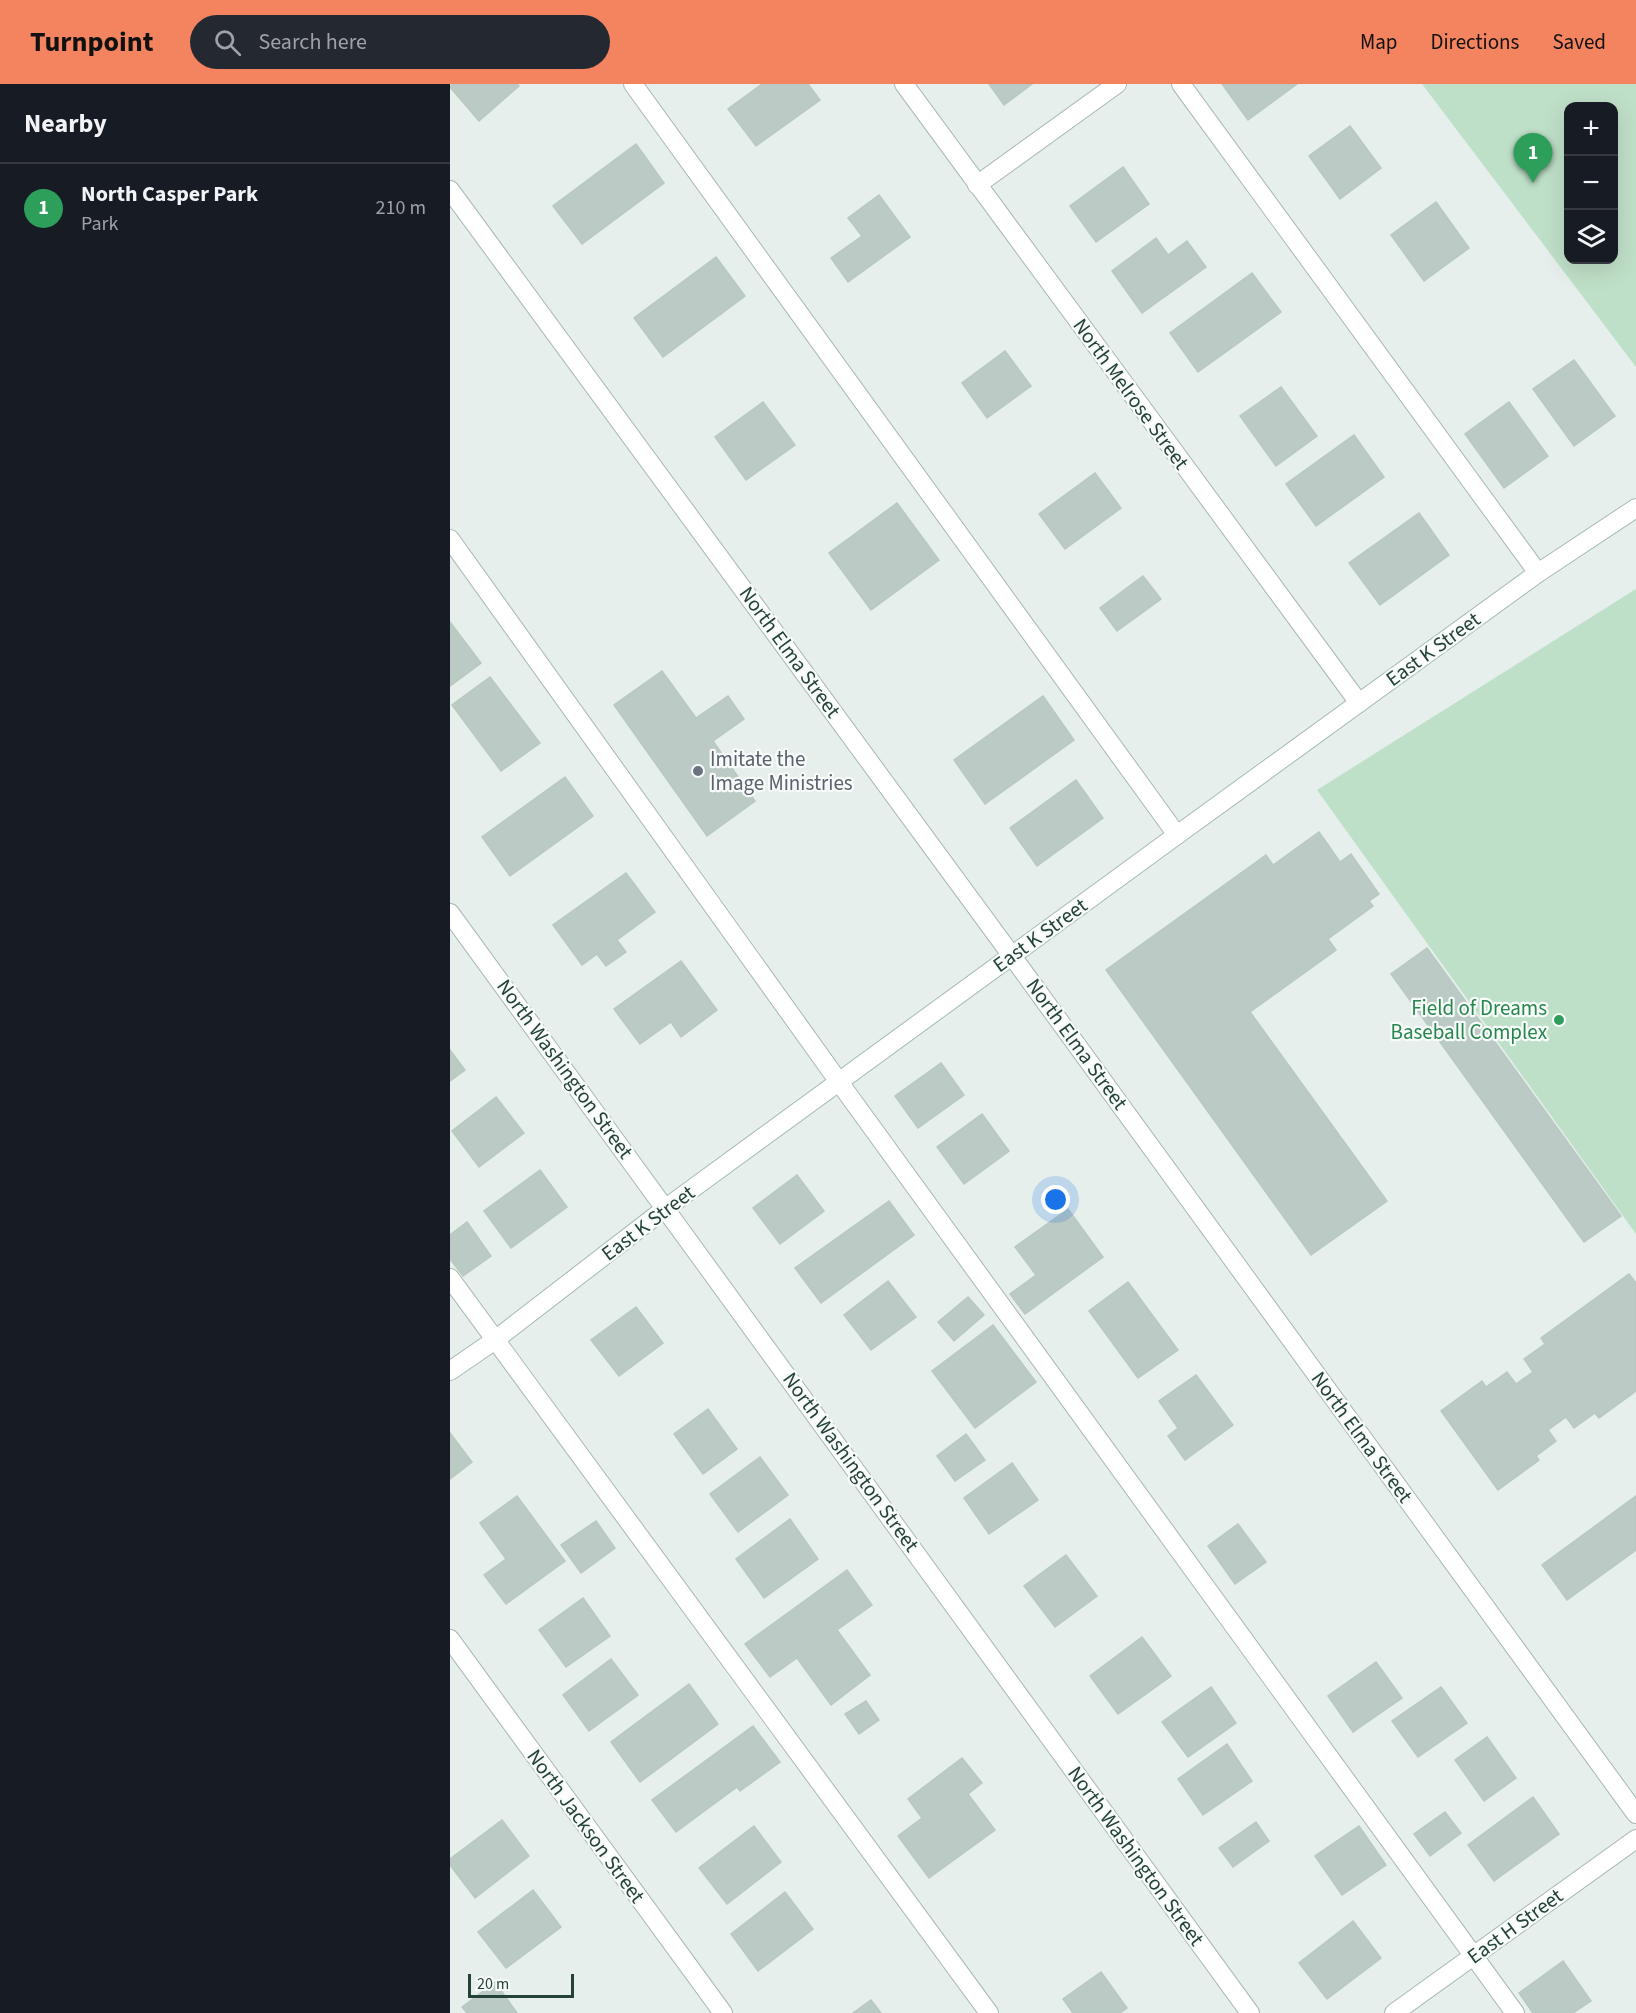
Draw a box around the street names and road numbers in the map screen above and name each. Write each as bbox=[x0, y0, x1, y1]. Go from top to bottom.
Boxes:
street label: North Melrose Street bbox=[1066, 312, 1196, 476]
street label: North Elma Street bbox=[732, 580, 848, 724]
street label: East K Street bbox=[1380, 604, 1486, 694]
street label: East K Street bbox=[987, 890, 1093, 980]
street label: North Elma Street bbox=[1019, 972, 1135, 1116]
street label: North Washington Street bbox=[489, 973, 641, 1165]
street label: East K Street bbox=[595, 1178, 701, 1268]
street label: North Elma Street bbox=[1304, 1365, 1420, 1509]
street label: North Washington Street bbox=[775, 1366, 927, 1558]
street label: North Jackson Street bbox=[520, 1743, 652, 1909]
street label: North Washington Street bbox=[1060, 1760, 1212, 1952]
street label: East H Street bbox=[1461, 1881, 1569, 1971]

